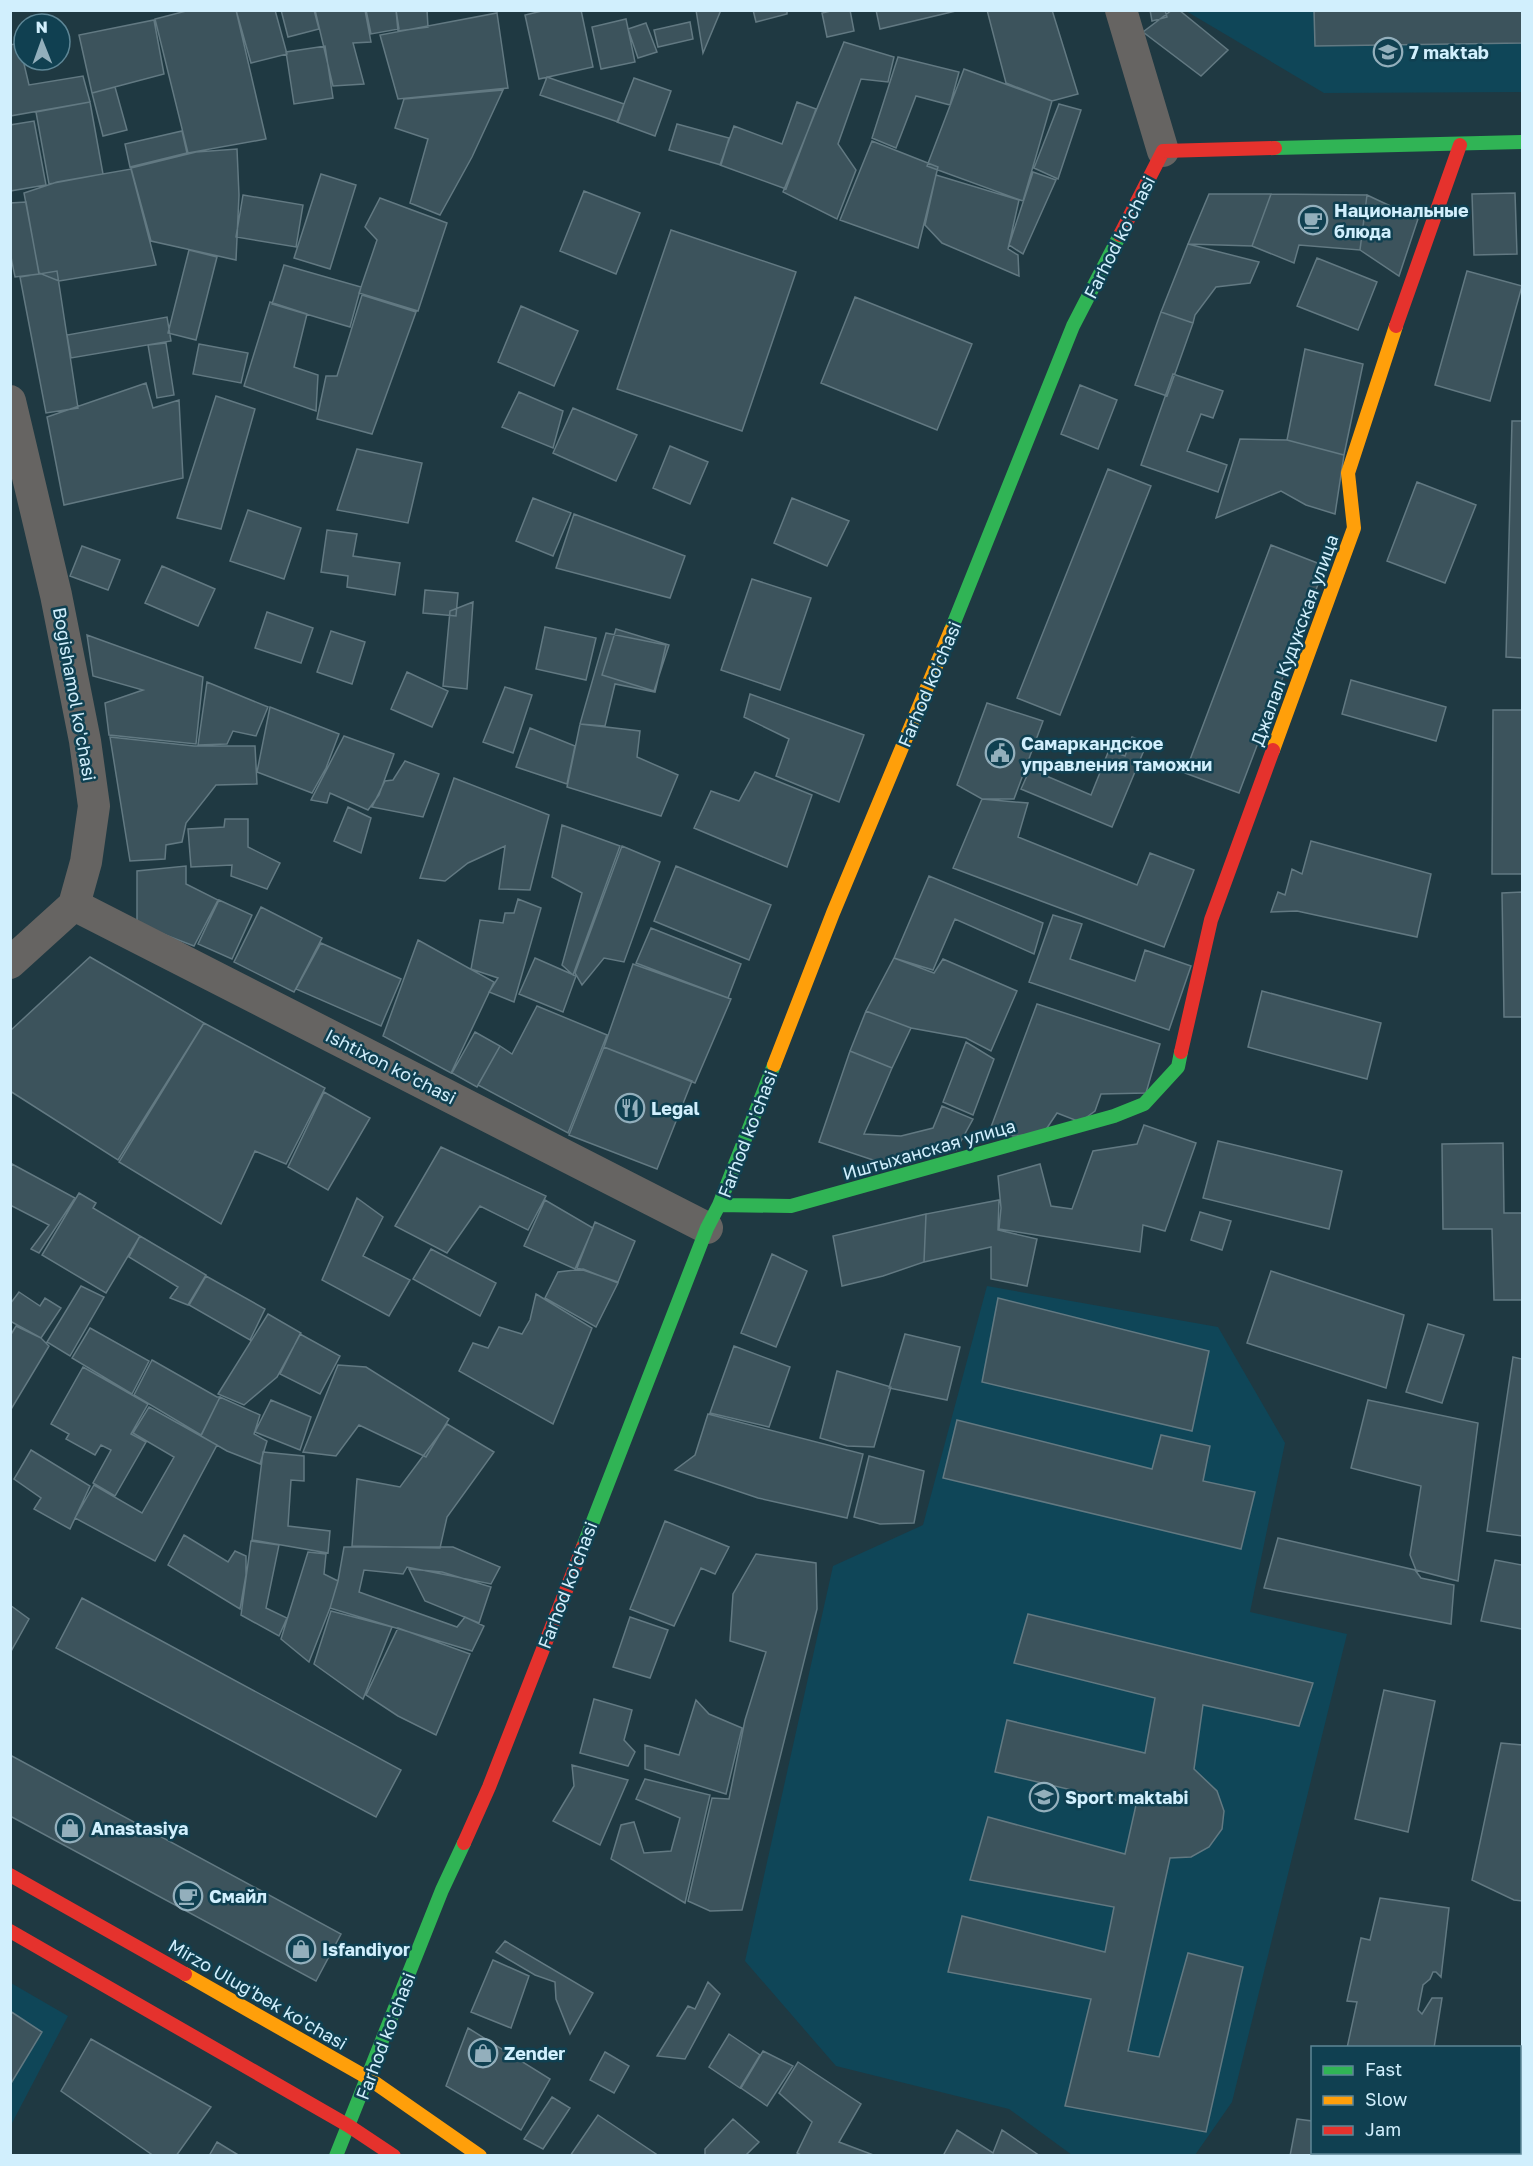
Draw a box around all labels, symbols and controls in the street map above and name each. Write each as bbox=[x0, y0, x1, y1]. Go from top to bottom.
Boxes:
north arrow bbox=[12, 12, 72, 72]
text: N bbox=[35, 17, 48, 37]
school or university icon: 7 maktab bbox=[1372, 36, 1404, 68]
place label: 7 maktab bbox=[1409, 41, 1489, 63]
street label: Farhod ko'chasi bbox=[1079, 172, 1159, 302]
place label: Национальные блюда bbox=[1334, 199, 1469, 242]
cafe icon: Национальные блюда bbox=[1297, 204, 1329, 236]
street label: Джалал Кудукская улица bbox=[1245, 531, 1343, 749]
street label: Bogishamol ko'chasi bbox=[49, 605, 101, 783]
street label: Farhod ko'chasi bbox=[893, 618, 965, 750]
place label: Самаркандское управления таможни bbox=[1021, 732, 1212, 775]
public building icon: Самаркандское управления таможни bbox=[984, 737, 1016, 769]
street label: Ishtixon ko'chasi bbox=[322, 1024, 460, 1108]
street label: Farhod ko'chasi bbox=[713, 1067, 781, 1201]
restaurant icon: Legal bbox=[614, 1092, 646, 1124]
place label: Legal bbox=[651, 1097, 699, 1119]
street label: Иштыханская улица bbox=[840, 1114, 1018, 1184]
street label: Farhod ko'chasi bbox=[533, 1518, 601, 1652]
school or university icon: Sport maktabi bbox=[1028, 1781, 1060, 1813]
place label: Sport maktabi bbox=[1065, 1786, 1189, 1808]
shop icon: Anastasiya bbox=[54, 1812, 86, 1844]
place label: Anastasiya bbox=[91, 1817, 188, 1839]
cafe icon: Смайл bbox=[172, 1880, 204, 1912]
place label: Смайл bbox=[209, 1885, 267, 1907]
shop icon: Isfandiyor bbox=[285, 1933, 317, 1965]
street label: Mirzo Ulug'bek ko'chasi bbox=[165, 1934, 351, 2054]
place label: Isfandiyor bbox=[322, 1938, 410, 1960]
street label: Farhod ko'chasi bbox=[351, 1969, 419, 2103]
shop icon: Zender bbox=[467, 2037, 499, 2069]
place label: Zender bbox=[504, 2042, 565, 2064]
legend bbox=[1311, 2046, 1521, 2154]
text: Fast bbox=[1365, 2058, 1402, 2080]
text: Slow bbox=[1365, 2088, 1408, 2110]
text: Jam bbox=[1365, 2118, 1401, 2140]

